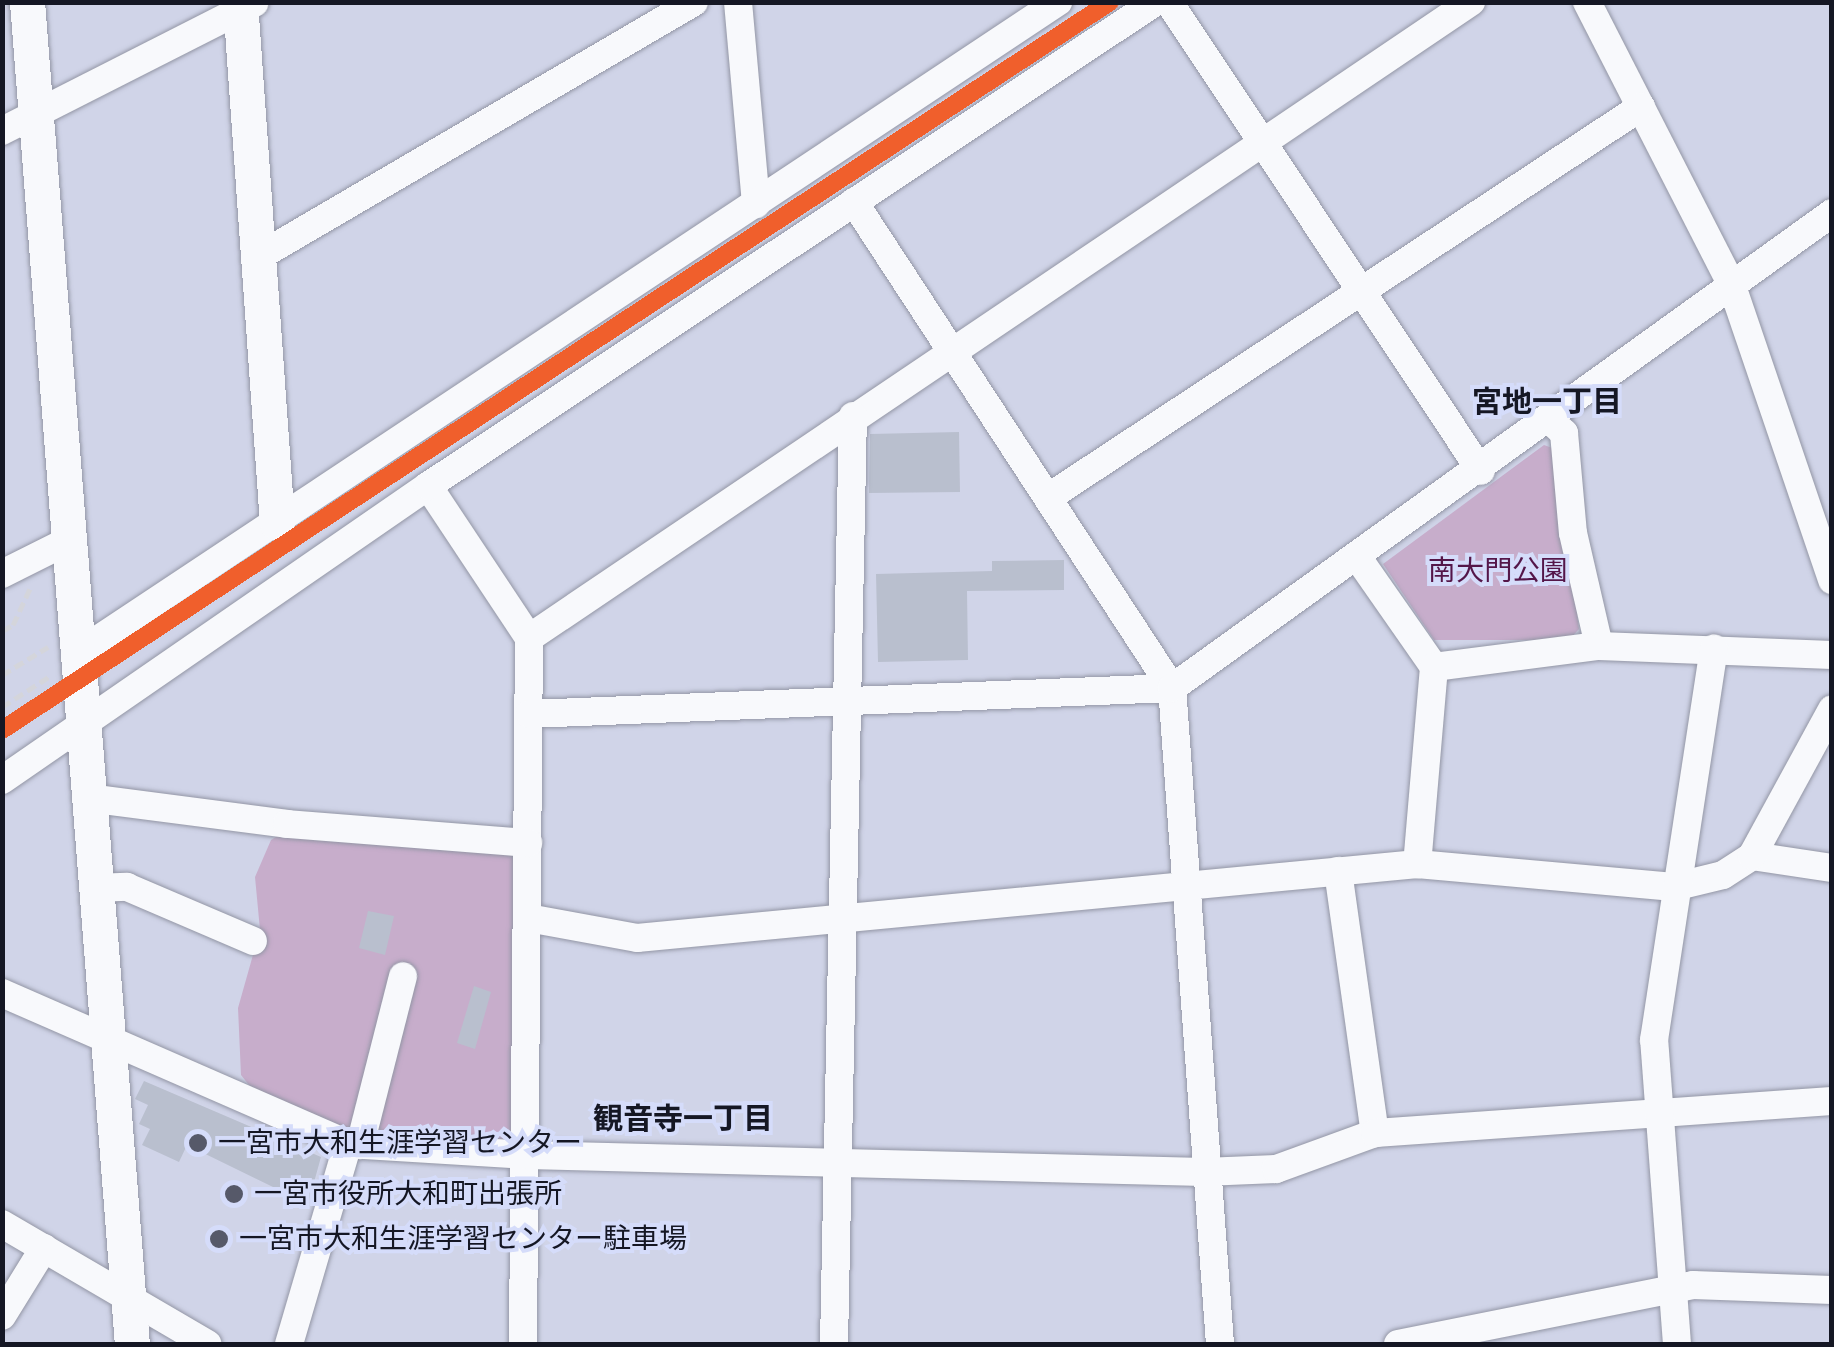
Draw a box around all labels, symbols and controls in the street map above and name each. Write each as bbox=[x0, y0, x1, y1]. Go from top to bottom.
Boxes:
district label: 宮地一丁目 bbox=[1472, 384, 1622, 420]
park label: 南大門公園 bbox=[1428, 554, 1568, 588]
district label: 観音寺一丁目 bbox=[593, 1101, 773, 1137]
place label: 一宮市大和生涯学習センター bbox=[218, 1126, 582, 1160]
marker: 一宮市大和生涯学習センター bbox=[187, 1132, 209, 1154]
place label: 一宮市役所大和町出張所 bbox=[254, 1177, 562, 1211]
marker: 一宮市役所大和町出張所 bbox=[223, 1183, 245, 1205]
place label: 一宮市大和生涯学習センター駐車場 bbox=[239, 1222, 687, 1256]
marker: 一宮市大和生涯学習センター駐車場 bbox=[208, 1228, 230, 1250]

